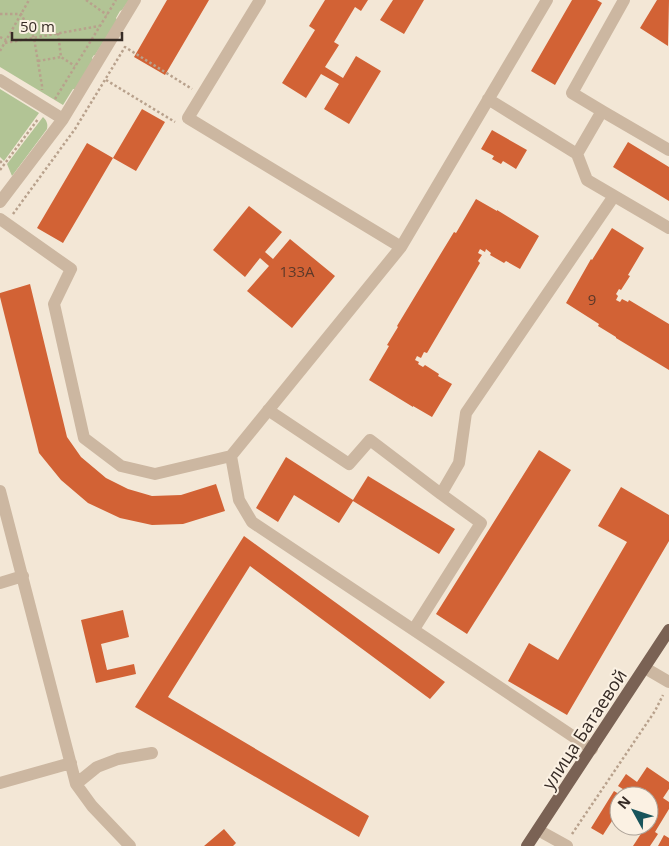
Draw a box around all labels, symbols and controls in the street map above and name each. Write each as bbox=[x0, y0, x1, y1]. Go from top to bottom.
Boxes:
scale bar bbox=[12, 10, 122, 42]
text: 50 m bbox=[20, 16, 55, 36]
house number: 133А bbox=[279, 261, 315, 281]
house number: 9 bbox=[588, 289, 596, 309]
street label: улица Батаевой bbox=[536, 664, 632, 794]
north arrow bbox=[609, 786, 659, 836]
text: N bbox=[613, 792, 635, 813]

